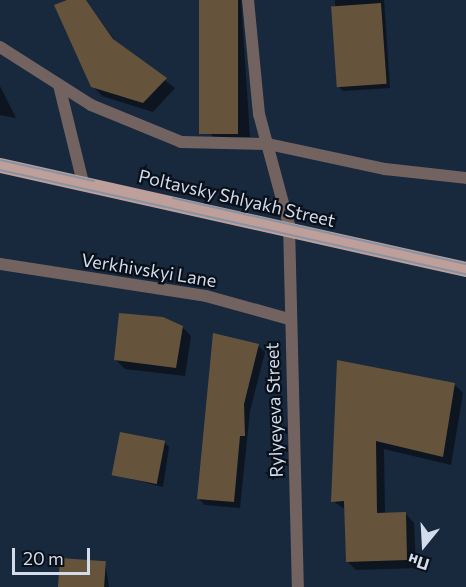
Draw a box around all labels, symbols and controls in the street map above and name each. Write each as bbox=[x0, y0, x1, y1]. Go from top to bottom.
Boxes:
street label: Poltavsky Shlyakh Street bbox=[137, 165, 337, 231]
street label: Verkhivskyi Lane bbox=[80, 249, 218, 291]
street label: Rylyeyeva Street bbox=[261, 342, 287, 478]
north arrow bbox=[394, 515, 454, 575]
scale bar bbox=[15, 536, 93, 574]
text: 20 m bbox=[23, 547, 64, 569]
text: Пн bbox=[405, 550, 431, 575]

